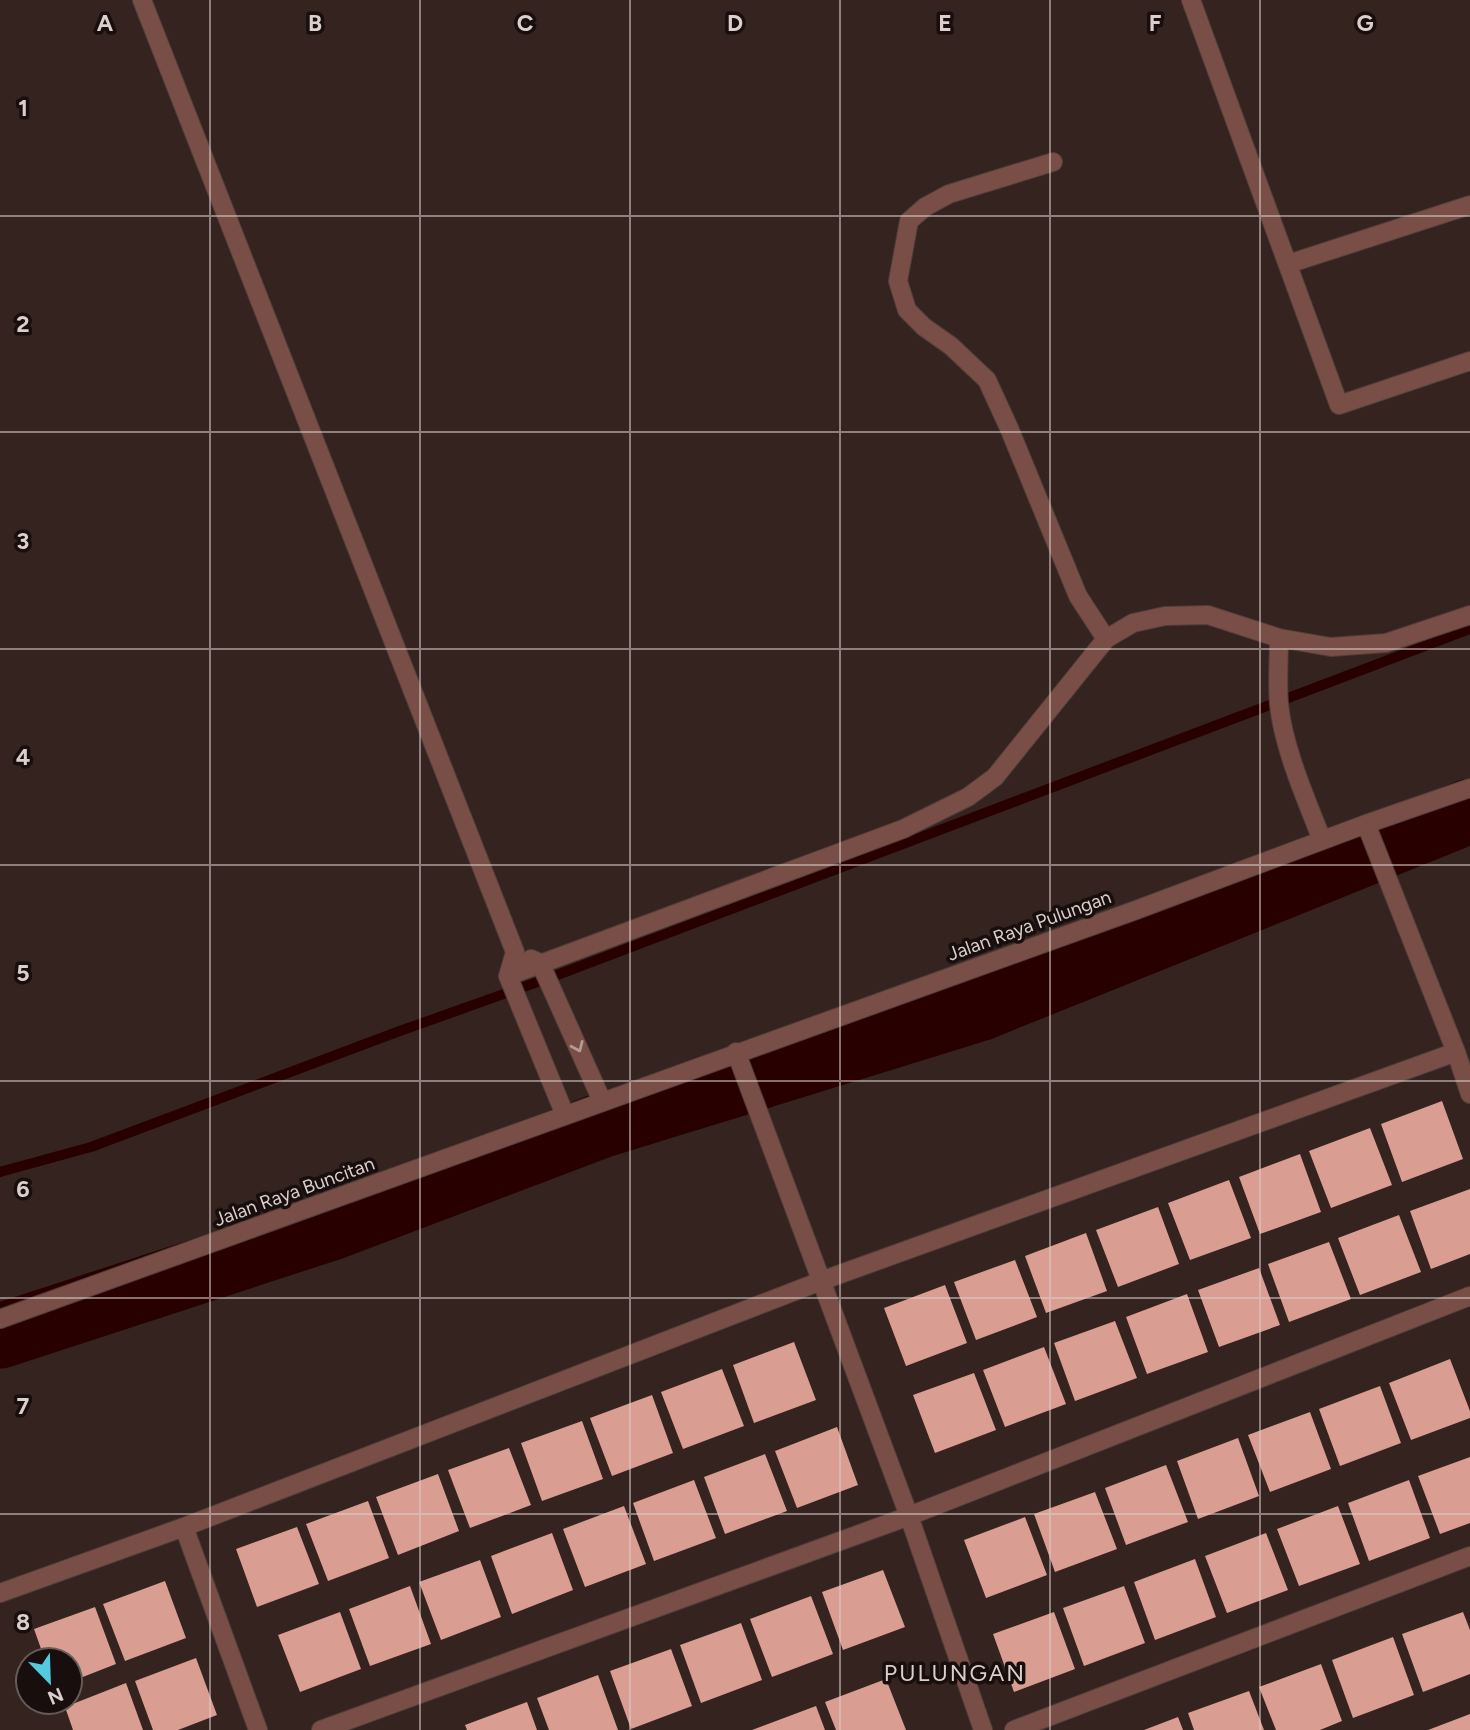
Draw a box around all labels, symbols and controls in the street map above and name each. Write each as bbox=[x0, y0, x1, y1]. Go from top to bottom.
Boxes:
text: A bbox=[97, 9, 114, 37]
text: B bbox=[308, 9, 322, 37]
text: C bbox=[517, 9, 534, 37]
text: D bbox=[727, 9, 743, 37]
text: E bbox=[938, 9, 952, 37]
text: F bbox=[1149, 9, 1162, 37]
text: G bbox=[1356, 9, 1374, 37]
text: 1 bbox=[18, 94, 28, 122]
text: 2 bbox=[16, 310, 30, 338]
text: 3 bbox=[17, 527, 29, 555]
text: 4 bbox=[16, 743, 30, 771]
street label: Jalan Raya Pulungan bbox=[944, 885, 1114, 966]
text: 5 bbox=[16, 959, 30, 987]
one-way arrow bbox=[570, 1040, 584, 1053]
street label: Jalan Raya Buncitan bbox=[211, 1152, 378, 1231]
text: 6 bbox=[16, 1175, 30, 1203]
text: 7 bbox=[17, 1392, 30, 1420]
text: 8 bbox=[16, 1608, 30, 1636]
north arrow bbox=[14, 1646, 84, 1716]
district label: PULUNGAN bbox=[884, 1659, 1026, 1687]
text: N bbox=[44, 1683, 67, 1710]

